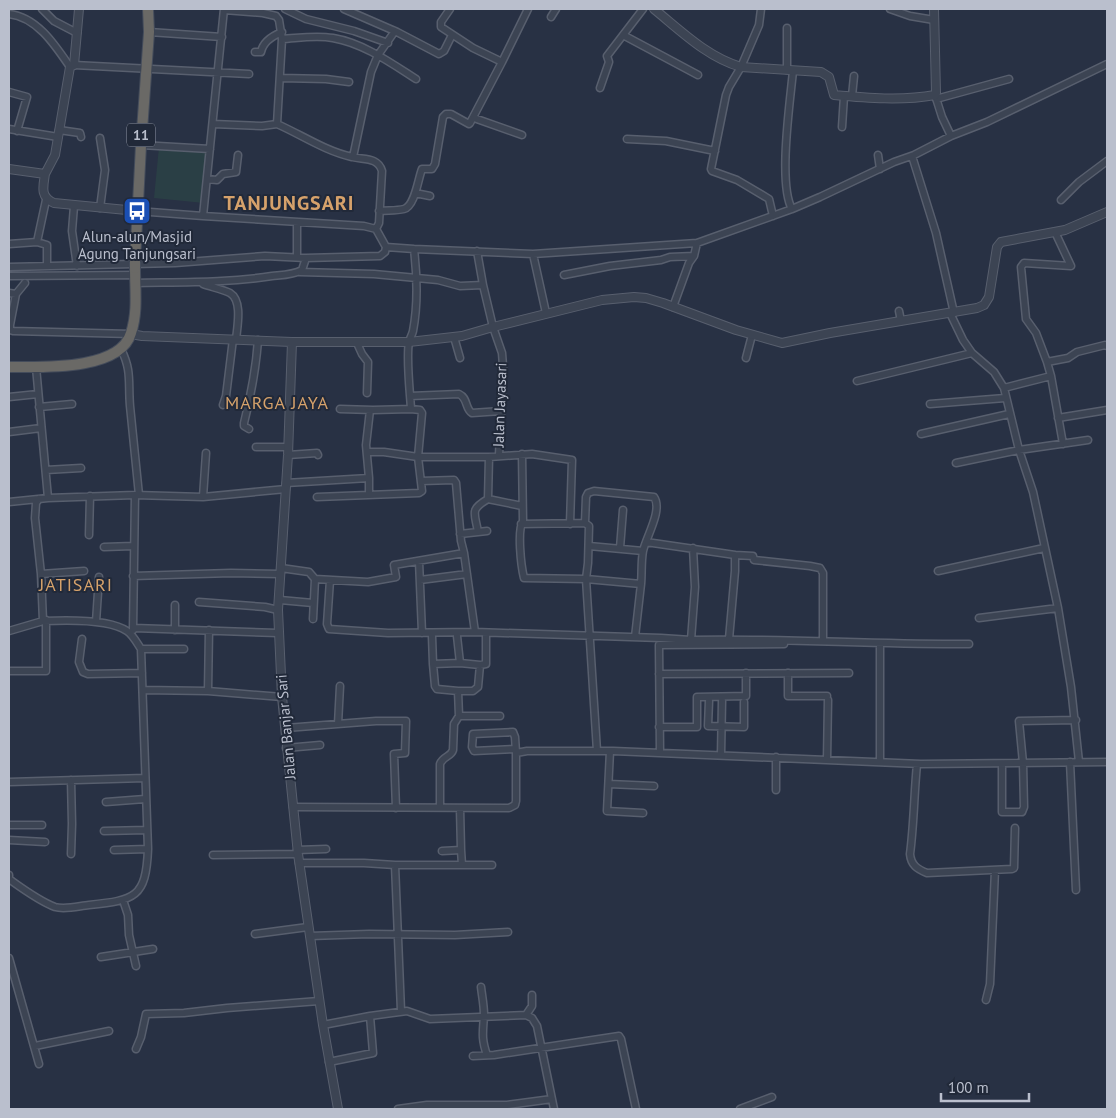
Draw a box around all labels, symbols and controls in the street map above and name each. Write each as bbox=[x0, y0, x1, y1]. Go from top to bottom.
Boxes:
road number: 11 bbox=[127, 124, 155, 146]
district label: TANJUNGSARI bbox=[223, 190, 355, 216]
bus stop icon: Alun-alun/Masjid Agung Tanjungsari bbox=[122, 196, 152, 226]
place label: Alun-alun/Masjid Agung Tanjungsari bbox=[78, 227, 196, 263]
street label: Jalan Jayasari bbox=[488, 362, 510, 449]
district label: MARGA JAYA bbox=[225, 391, 329, 414]
district label: JATISARI bbox=[38, 573, 113, 596]
street label: Jalan Banjar Sari bbox=[271, 674, 300, 781]
scale bar bbox=[941, 1070, 1028, 1102]
text: 100 m bbox=[948, 1078, 989, 1097]

